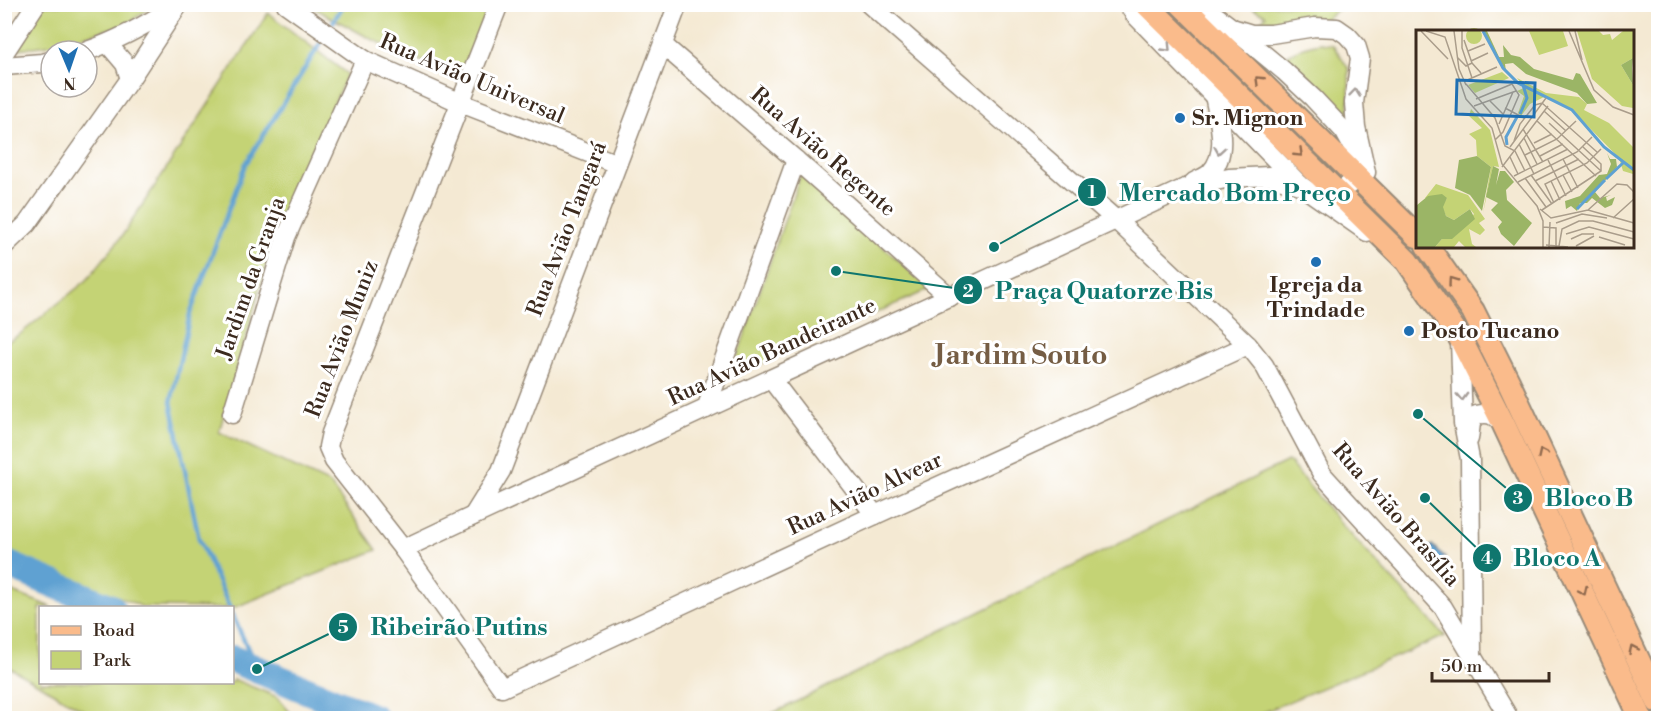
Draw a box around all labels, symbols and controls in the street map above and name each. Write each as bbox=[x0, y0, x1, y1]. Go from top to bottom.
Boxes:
street label: Rua Avião Universal bbox=[375, 28, 569, 130]
inset map bbox=[1416, 30, 1633, 248]
north arrow bbox=[39, 39, 99, 99]
one-way arrow bbox=[1160, 41, 1171, 51]
text: N bbox=[62, 73, 76, 93]
one-way arrow bbox=[1255, 76, 1265, 87]
street label: Rua Avião Regente bbox=[745, 81, 901, 223]
one-way arrow bbox=[1348, 89, 1361, 98]
place label: Sr. Mignon bbox=[1192, 105, 1304, 132]
marker: Sr. Mignon bbox=[1173, 111, 1187, 125]
street label: Rua Avião Tangará bbox=[521, 137, 613, 320]
one-way arrow bbox=[1214, 145, 1226, 154]
one-way arrow bbox=[1291, 146, 1302, 157]
callout: Mercado Bom Preço bbox=[1077, 171, 1363, 213]
text: Mercado Bom Preço bbox=[1119, 179, 1351, 209]
text: 1 bbox=[1088, 181, 1097, 204]
street label: Jardim da Granja bbox=[210, 193, 292, 364]
marker: Igreja da Trindade bbox=[1309, 255, 1323, 269]
street label: Rua Avião Muniz bbox=[300, 256, 384, 422]
callout: Praça Quatorze Bis bbox=[953, 269, 1225, 311]
place label: Igreja da Trindade bbox=[1267, 272, 1365, 324]
one-way arrow bbox=[1448, 276, 1459, 287]
text: Praça Quatorze Bis bbox=[995, 277, 1213, 307]
text: 2 bbox=[962, 280, 974, 303]
street label: Rua Avião Bandeirante bbox=[664, 292, 880, 412]
place label: Posto Tucano bbox=[1421, 318, 1559, 345]
marker: Posto Tucano bbox=[1402, 324, 1416, 338]
district label: Jardim Souto bbox=[931, 338, 1107, 373]
one-way arrow bbox=[1455, 392, 1468, 401]
street label: Rua Avião Brasília bbox=[1326, 438, 1466, 593]
street label: Rua Avião Alvear bbox=[783, 446, 947, 542]
one-way arrow bbox=[1537, 449, 1549, 460]
callout: Bloco B bbox=[1503, 477, 1646, 519]
text: Bloco B bbox=[1545, 484, 1633, 514]
text: 3 bbox=[1513, 487, 1524, 510]
callout: Bloco A bbox=[1472, 537, 1613, 579]
text: Bloco A bbox=[1513, 544, 1602, 574]
text: 4 bbox=[1481, 547, 1493, 570]
one-way arrow bbox=[1575, 585, 1587, 596]
legend bbox=[39, 606, 234, 684]
callout: Ribeirão Putins bbox=[328, 606, 559, 648]
text: Ribeirão Putins bbox=[371, 613, 547, 643]
text: 5 bbox=[337, 616, 349, 639]
text: Road bbox=[93, 619, 136, 642]
one-way arrow bbox=[1629, 644, 1641, 655]
scale bar bbox=[1432, 645, 1549, 683]
text: Park bbox=[93, 649, 132, 672]
text: 50 m bbox=[1441, 655, 1483, 678]

